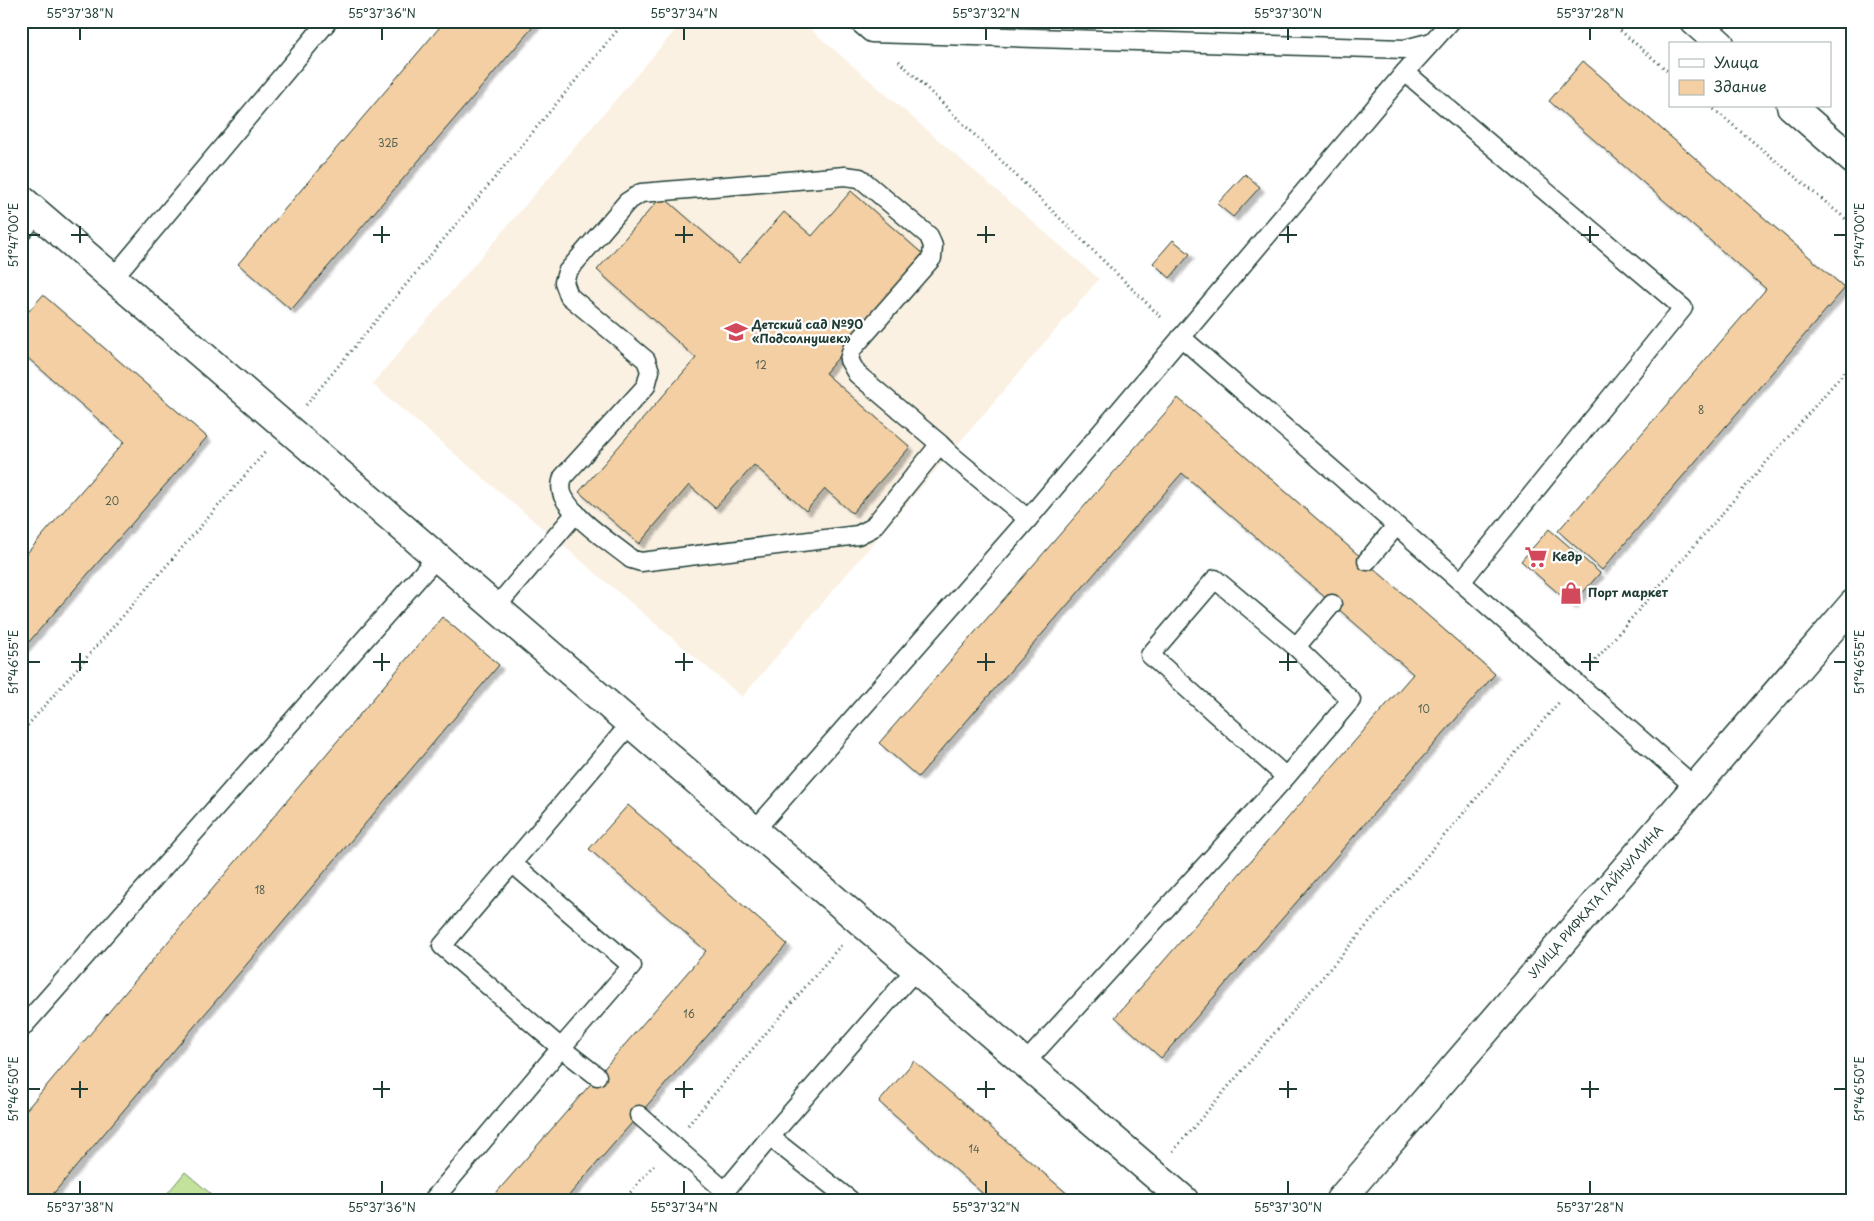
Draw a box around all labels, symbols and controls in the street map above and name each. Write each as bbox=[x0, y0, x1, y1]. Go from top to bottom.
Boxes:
text: 55°37'38"N bbox=[46, 4, 114, 22]
text: 55°37'36"N bbox=[348, 4, 416, 22]
text: 55°37'34"N bbox=[650, 4, 718, 22]
text: 55°37'32"N bbox=[952, 4, 1020, 22]
text: 55°37'30"N bbox=[1254, 4, 1322, 22]
text: 55°37'28"N bbox=[1556, 4, 1624, 22]
legend bbox=[1669, 42, 1832, 108]
text: Улица bbox=[1714, 50, 1759, 73]
text: Здание bbox=[1714, 74, 1767, 97]
house number: 32Б bbox=[378, 135, 398, 150]
text: 51°47'00"E bbox=[4, 203, 22, 267]
text: 51°47'00"E bbox=[1850, 203, 1868, 267]
place label: Детский сад №90 «Подсолнушек» bbox=[751, 315, 863, 347]
school or university icon: Детский сад №90 «Подсолнушек» bbox=[723, 319, 749, 345]
house number: 12 bbox=[755, 357, 767, 372]
house number: 8 bbox=[1698, 402, 1704, 417]
house number: 20 bbox=[105, 493, 119, 508]
supermarket icon: Кедр bbox=[1523, 544, 1549, 570]
place label: Кедр bbox=[1552, 547, 1583, 565]
shop icon: Порт маркет bbox=[1558, 580, 1584, 606]
place label: Порт маркет bbox=[1588, 583, 1669, 601]
text: 51°46'55"E bbox=[4, 630, 22, 694]
text: 51°46'55"E bbox=[1850, 630, 1868, 694]
house number: 10 bbox=[1418, 701, 1430, 716]
street label: УЛИЦА РИФКАТА ГАЙНУЛЛИНА bbox=[1524, 821, 1667, 982]
house number: 18 bbox=[255, 882, 265, 897]
house number: 16 bbox=[683, 1006, 695, 1021]
text: 51°46'50"E bbox=[4, 1056, 22, 1122]
text: 51°46'50"E bbox=[1850, 1056, 1868, 1122]
house number: 14 bbox=[968, 1141, 980, 1156]
text: 55°37'38"N bbox=[46, 1198, 114, 1216]
text: 55°37'36"N bbox=[348, 1198, 416, 1216]
text: 55°37'34"N bbox=[650, 1198, 718, 1216]
text: 55°37'32"N bbox=[952, 1198, 1020, 1216]
text: 55°37'30"N bbox=[1254, 1198, 1322, 1216]
text: 55°37'28"N bbox=[1556, 1198, 1624, 1216]

